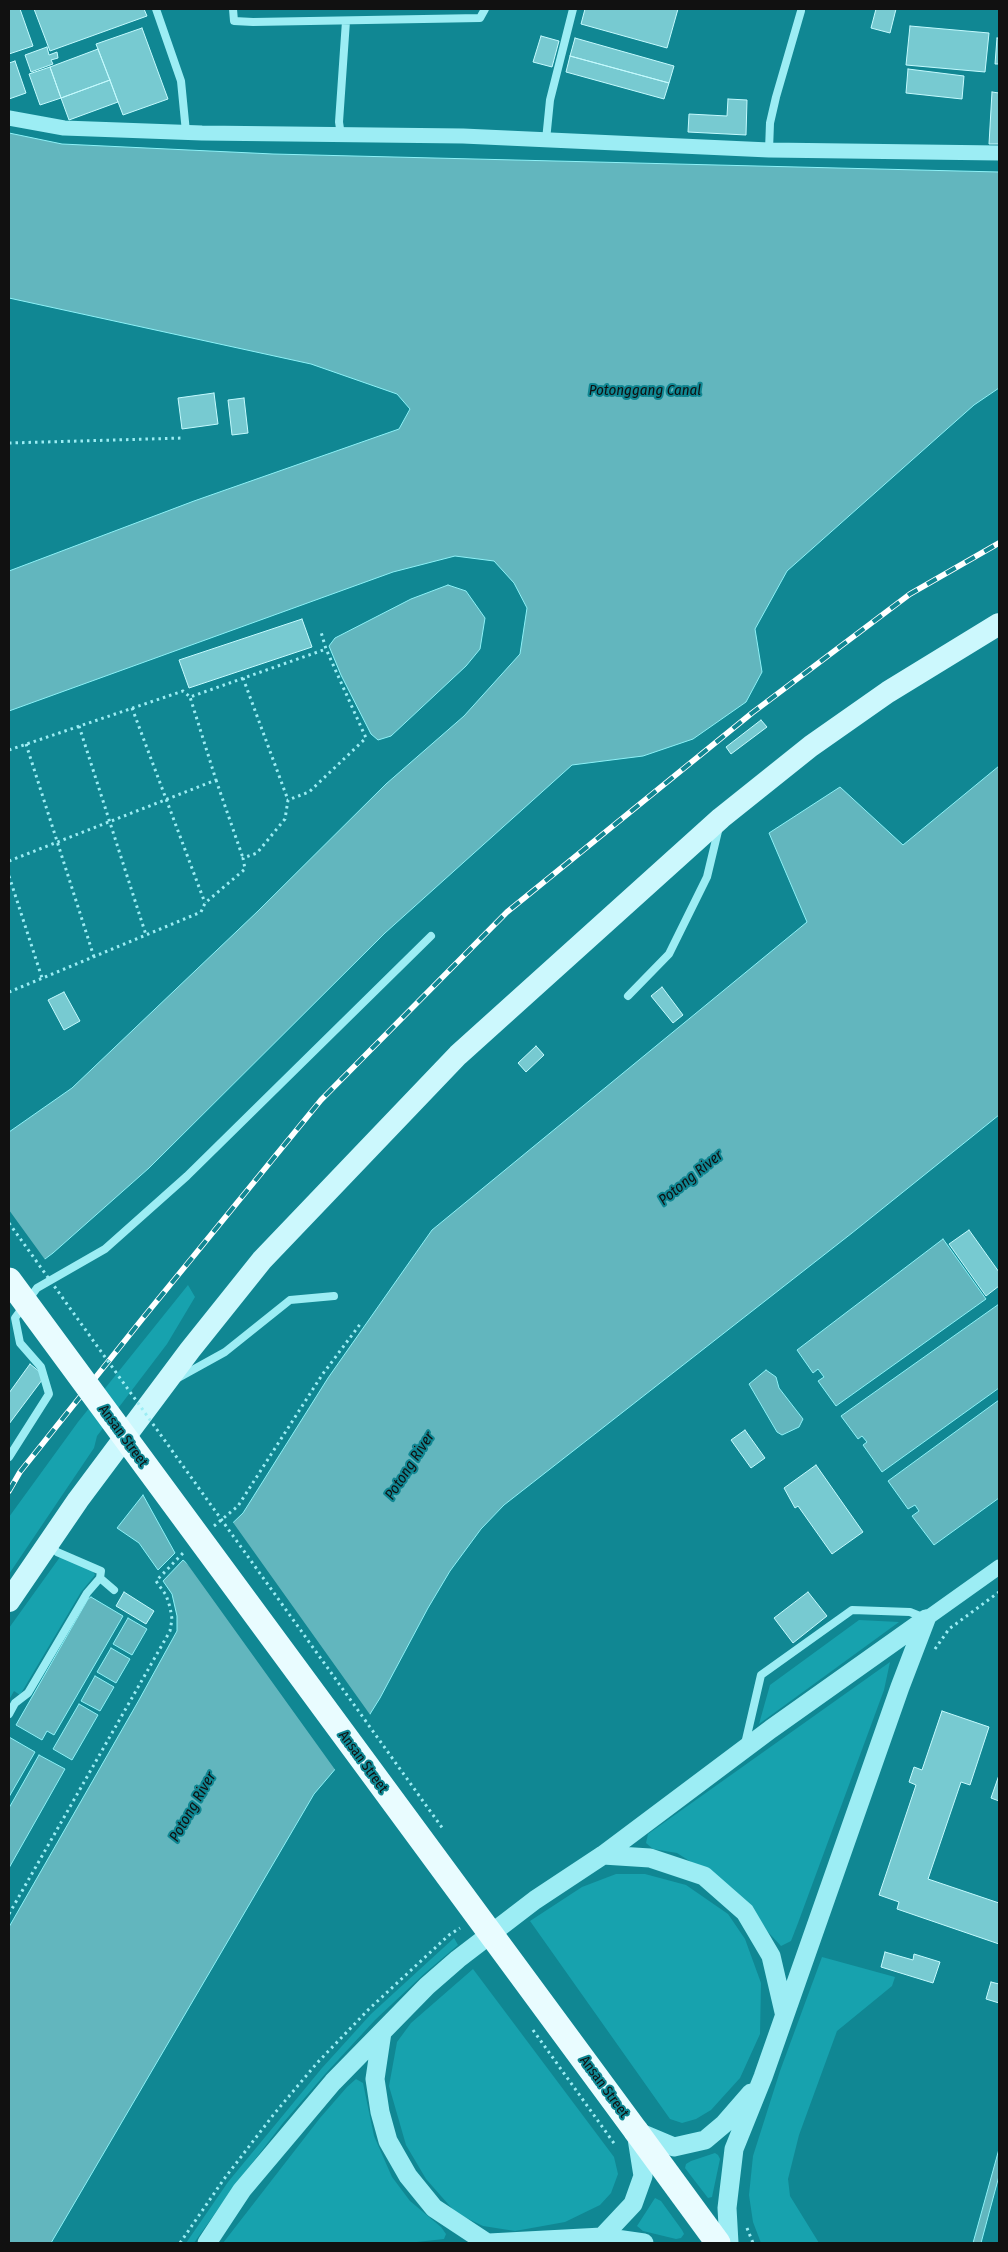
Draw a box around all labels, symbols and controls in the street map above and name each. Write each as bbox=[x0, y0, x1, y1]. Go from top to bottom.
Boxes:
water label: Potonggang Canal bbox=[589, 382, 701, 400]
water label: Potong River bbox=[655, 1147, 727, 1209]
street label: Ansan Street bbox=[95, 1402, 151, 1470]
water label: Potong River bbox=[381, 1429, 439, 1503]
street label: Ansan Street bbox=[335, 1728, 391, 1796]
water label: Potong River bbox=[166, 1769, 220, 1845]
street label: Ansan Street bbox=[576, 2053, 632, 2121]

